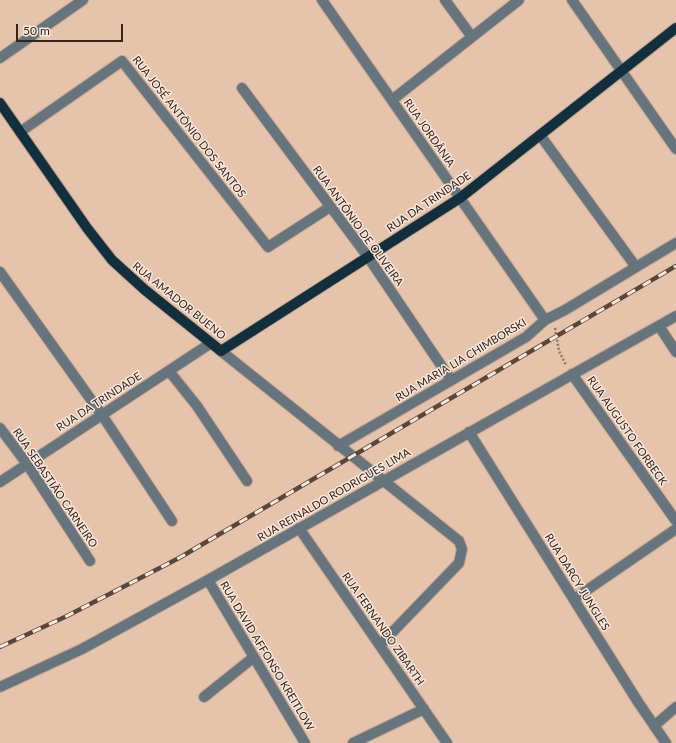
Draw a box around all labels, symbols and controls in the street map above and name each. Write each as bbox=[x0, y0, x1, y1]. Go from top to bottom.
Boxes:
scale bar bbox=[18, 16, 125, 42]
text: 50 m bbox=[23, 23, 50, 38]
street label: RUA JOSÉ ANTÔNIO DOS SANTOS bbox=[130, 54, 248, 200]
street label: RUA JORDÂNIA bbox=[401, 96, 457, 170]
street label: RUA ANTÔNIO DE OLIVEIRA bbox=[310, 163, 406, 289]
street label: RUA DA TRINDADE bbox=[384, 169, 474, 235]
street label: RUA AMADOR BUENO bbox=[130, 259, 228, 343]
street label: RUA MARIA LIA CHIMBORSKI bbox=[393, 316, 529, 404]
street label: RUA DA TRINDADE bbox=[54, 370, 144, 434]
street label: RUA AUGUSTO FORBECK bbox=[584, 374, 670, 488]
street label: RUA SEBASTIÃO CARNEIRO bbox=[10, 426, 100, 550]
street label: RUA REINALDO RODRIGUES LIMA bbox=[255, 446, 413, 544]
street label: RUA DARCY JUNGLES bbox=[542, 531, 612, 633]
street label: RUA FERNANDO ZIBARTH bbox=[339, 570, 427, 688]
street label: RUA DAVID AFFONSO KREITLOW bbox=[217, 579, 317, 733]

